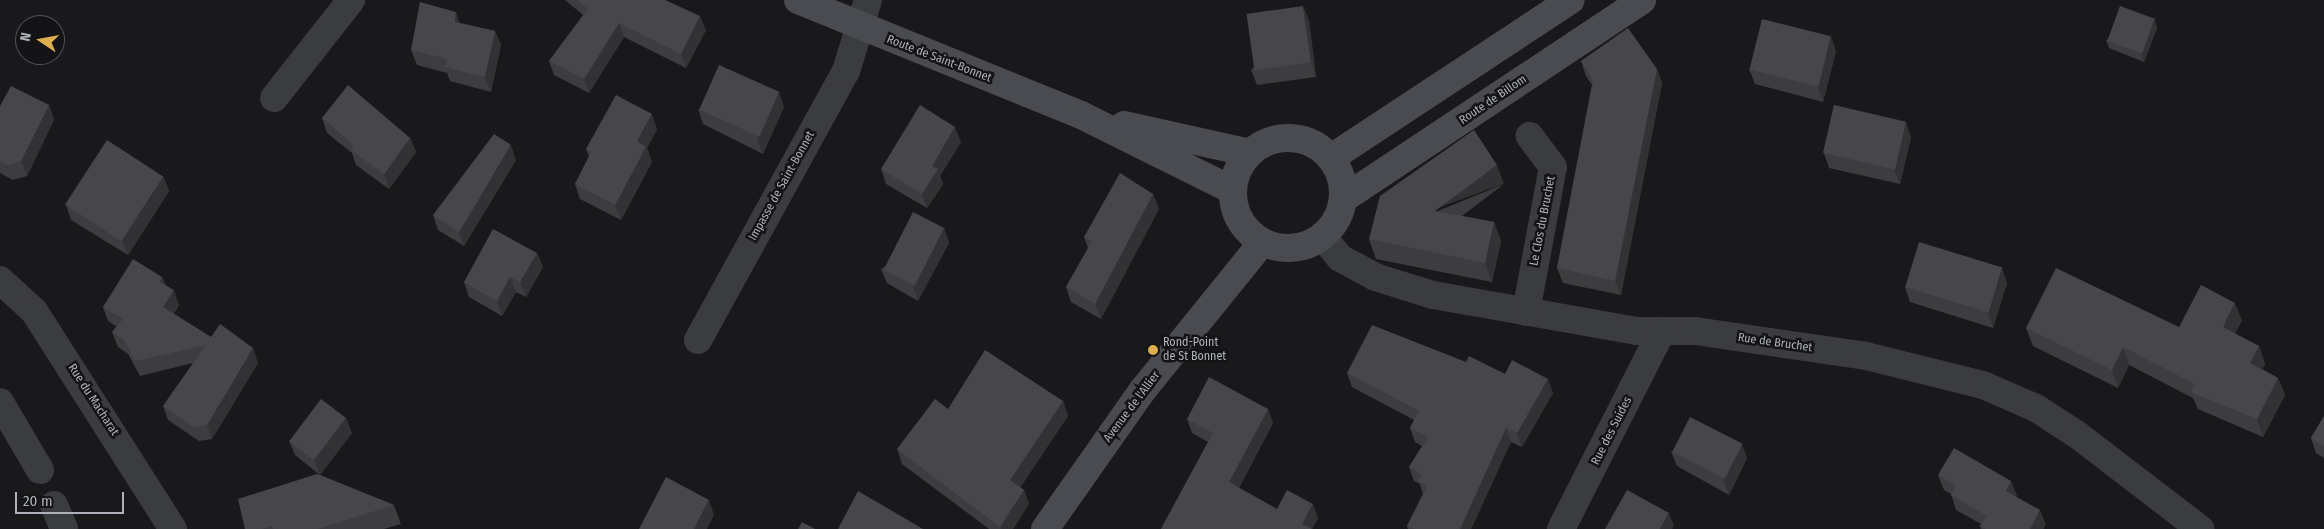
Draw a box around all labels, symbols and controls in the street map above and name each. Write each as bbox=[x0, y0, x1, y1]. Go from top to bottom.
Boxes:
north arrow bbox=[15, 15, 65, 65]
text: N bbox=[17, 31, 35, 43]
street label: Route de Saint-Bonnet bbox=[885, 32, 993, 86]
street label: Route de Billom bbox=[1457, 72, 1529, 128]
street label: Impasse de Saint-Bonnet bbox=[746, 129, 818, 243]
street label: Le Clos du Bruchet bbox=[1527, 175, 1559, 267]
street label: Rue de Bruchet bbox=[1737, 331, 1813, 355]
place label: Rond-Point de St Bonnet bbox=[1163, 336, 1226, 364]
marker: Rond-Point de St Bonnet bbox=[1147, 344, 1159, 356]
street label: Rue du Macharat bbox=[65, 361, 121, 439]
street label: Avenue de l'Allier bbox=[1101, 369, 1163, 445]
street label: Rue des Suides bbox=[1589, 394, 1635, 468]
scale bar bbox=[18, 482, 126, 514]
text: 20 m bbox=[23, 492, 53, 510]

